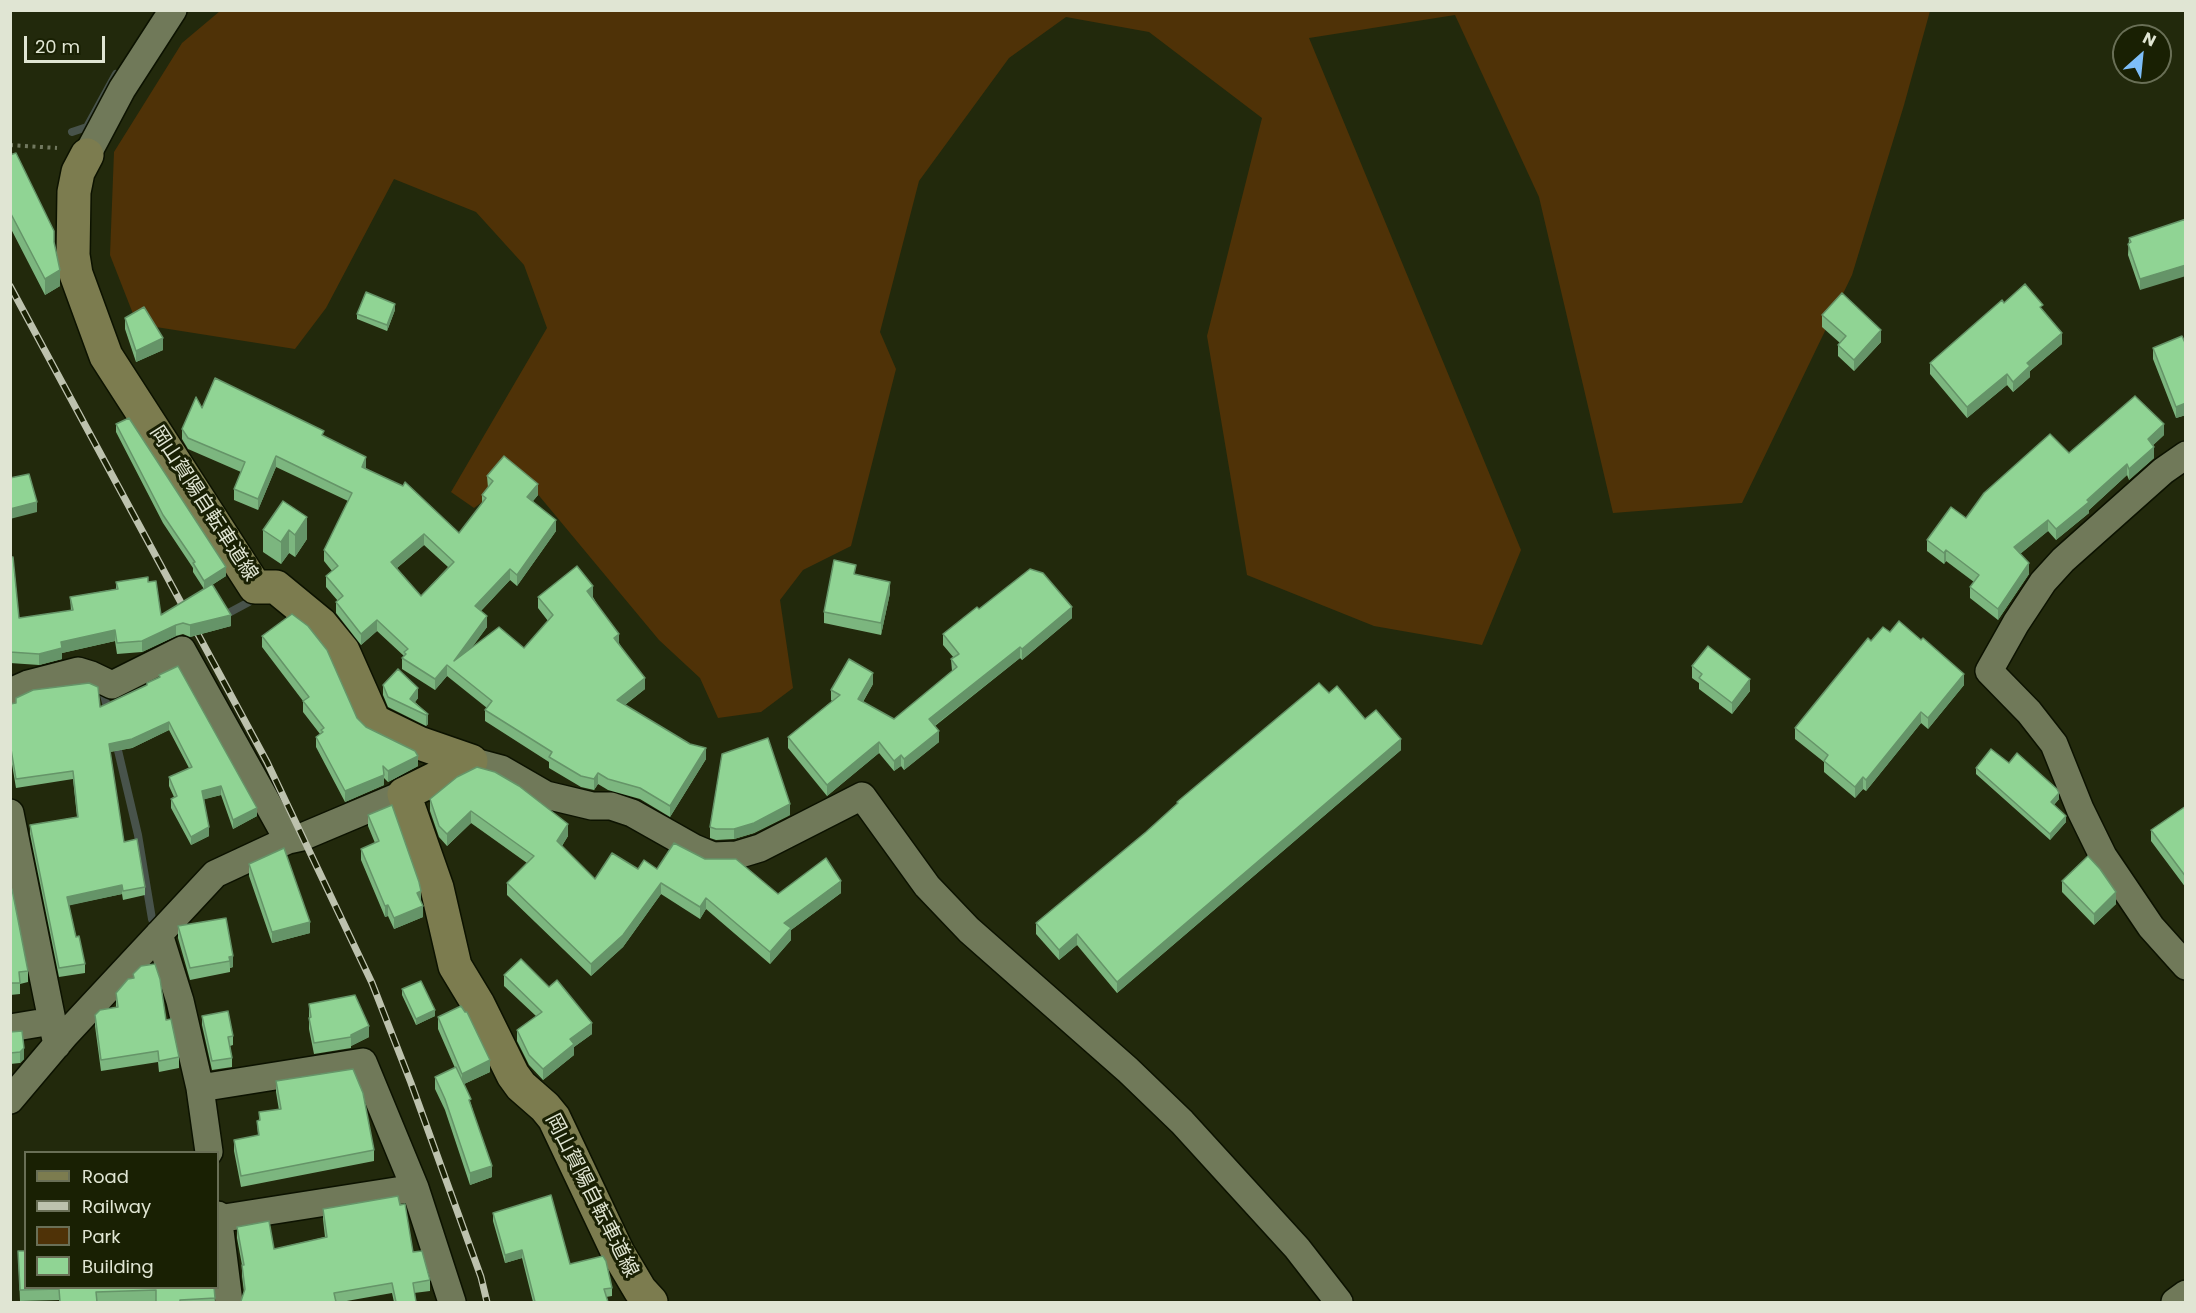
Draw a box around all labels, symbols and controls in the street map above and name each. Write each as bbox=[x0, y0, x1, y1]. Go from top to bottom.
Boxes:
scale bar bbox=[27, 24, 108, 62]
north arrow bbox=[2112, 24, 2172, 84]
text: N bbox=[2139, 26, 2160, 52]
text: 20 m bbox=[35, 34, 80, 59]
street label: 岡山賀陽自転車道線 bbox=[144, 422, 262, 586]
street label: 岡山賀陽自転車道線 bbox=[539, 1110, 643, 1282]
legend bbox=[24, 1151, 219, 1289]
text: Road bbox=[82, 1164, 129, 1189]
text: Railway bbox=[82, 1194, 151, 1219]
text: Park bbox=[82, 1224, 121, 1249]
text: Building bbox=[82, 1254, 154, 1279]

